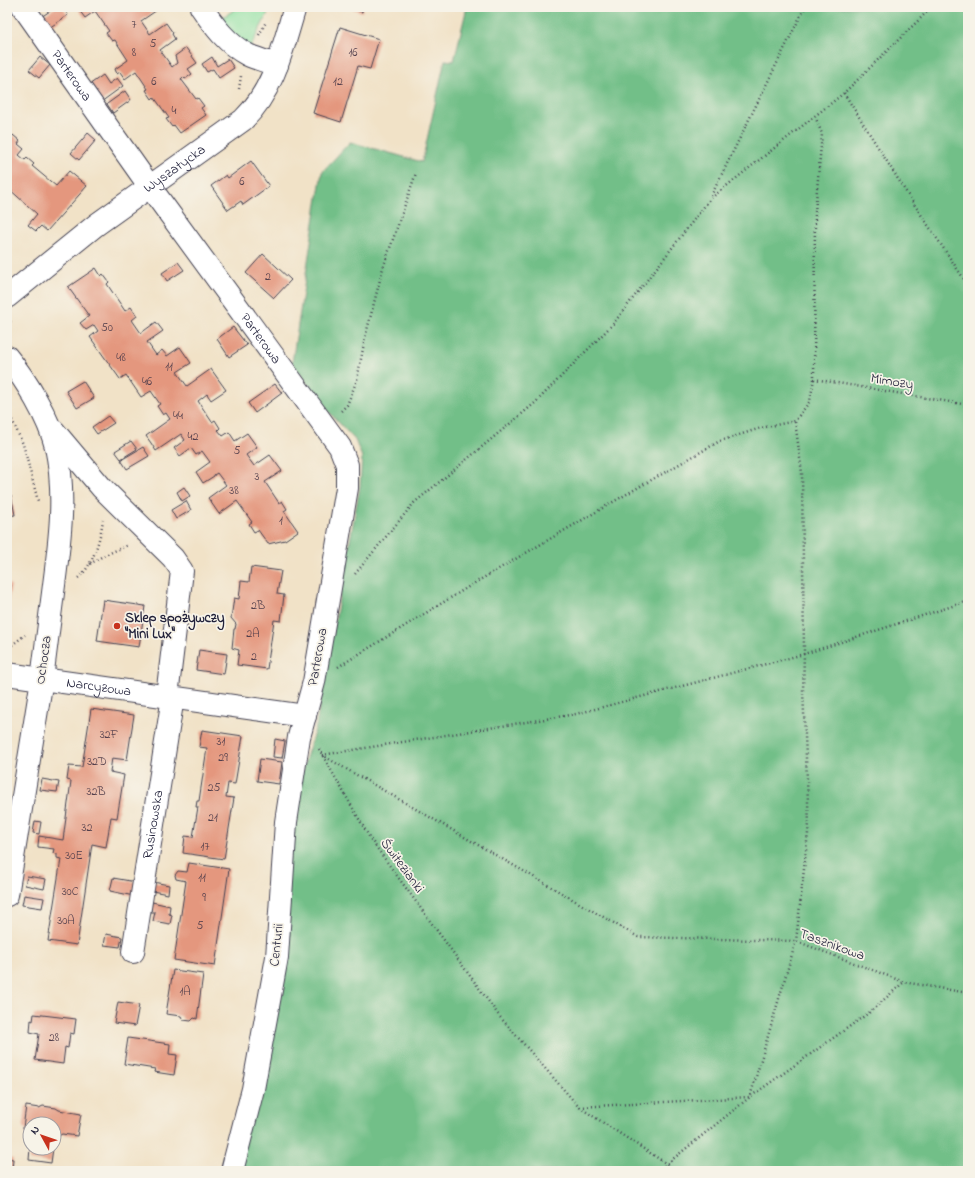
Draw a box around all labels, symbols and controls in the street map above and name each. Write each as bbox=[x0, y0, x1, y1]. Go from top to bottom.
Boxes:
house number: 7 bbox=[132, 16, 137, 34]
house number: 5 bbox=[150, 35, 157, 53]
house number: 8 bbox=[132, 44, 137, 62]
house number: 16 bbox=[348, 44, 358, 62]
street label: Parterowa bbox=[46, 46, 97, 106]
house number: 6 bbox=[151, 73, 157, 91]
house number: 12 bbox=[333, 73, 343, 91]
house number: 4 bbox=[172, 102, 177, 120]
street label: Wyszatycka bbox=[139, 139, 210, 198]
house number: 6 bbox=[239, 173, 245, 191]
house number: 2 bbox=[265, 268, 271, 286]
street label: Parterowa bbox=[235, 309, 287, 368]
house number: 50 bbox=[101, 319, 113, 337]
house number: 48 bbox=[116, 349, 126, 367]
house number: 11 bbox=[165, 358, 173, 376]
street label: Mimozy bbox=[869, 368, 915, 397]
house number: 46 bbox=[142, 373, 153, 391]
house number: 44 bbox=[173, 407, 183, 425]
house number: 42 bbox=[188, 428, 198, 446]
house number: 5 bbox=[234, 442, 241, 460]
house number: 3 bbox=[255, 468, 260, 486]
house number: 38 bbox=[229, 482, 239, 500]
house number: 1 bbox=[279, 512, 283, 530]
house number: 2B bbox=[251, 597, 265, 615]
place label: Sklep spożywczy "Mini Lux" bbox=[124, 608, 225, 645]
marker: Sklep spożywczy "Mini Lux" bbox=[112, 621, 122, 631]
house number: 2A bbox=[246, 625, 260, 643]
street label: Parterowa bbox=[303, 626, 333, 688]
street label: Ochocza bbox=[30, 634, 58, 686]
house number: 2 bbox=[251, 648, 257, 666]
street label: Narcyzowa bbox=[65, 672, 133, 702]
house number: 32F bbox=[100, 726, 119, 744]
house number: 31 bbox=[217, 733, 226, 751]
house number: 29 bbox=[218, 749, 228, 767]
house number: 32D bbox=[87, 753, 107, 771]
house number: 25 bbox=[208, 779, 221, 797]
house number: 32B bbox=[87, 783, 106, 801]
street label: Rusinowska bbox=[137, 789, 169, 861]
house number: 21 bbox=[208, 809, 218, 827]
house number: 32 bbox=[82, 819, 92, 837]
street label: Świtezianki bbox=[375, 834, 429, 898]
house number: 17 bbox=[201, 838, 209, 856]
house number: 30E bbox=[65, 847, 83, 865]
house number: 11 bbox=[198, 869, 206, 887]
house number: 30C bbox=[62, 883, 79, 901]
house number: 9 bbox=[202, 889, 206, 907]
house number: 30A bbox=[57, 912, 75, 930]
house number: 5 bbox=[197, 917, 204, 935]
street label: Centurii bbox=[264, 923, 290, 967]
street label: Tasznikowa bbox=[796, 923, 868, 967]
house number: 1A bbox=[179, 983, 191, 1001]
house number: 28 bbox=[49, 1029, 60, 1047]
north arrow bbox=[22, 1116, 62, 1156]
text: N bbox=[27, 1122, 44, 1138]

